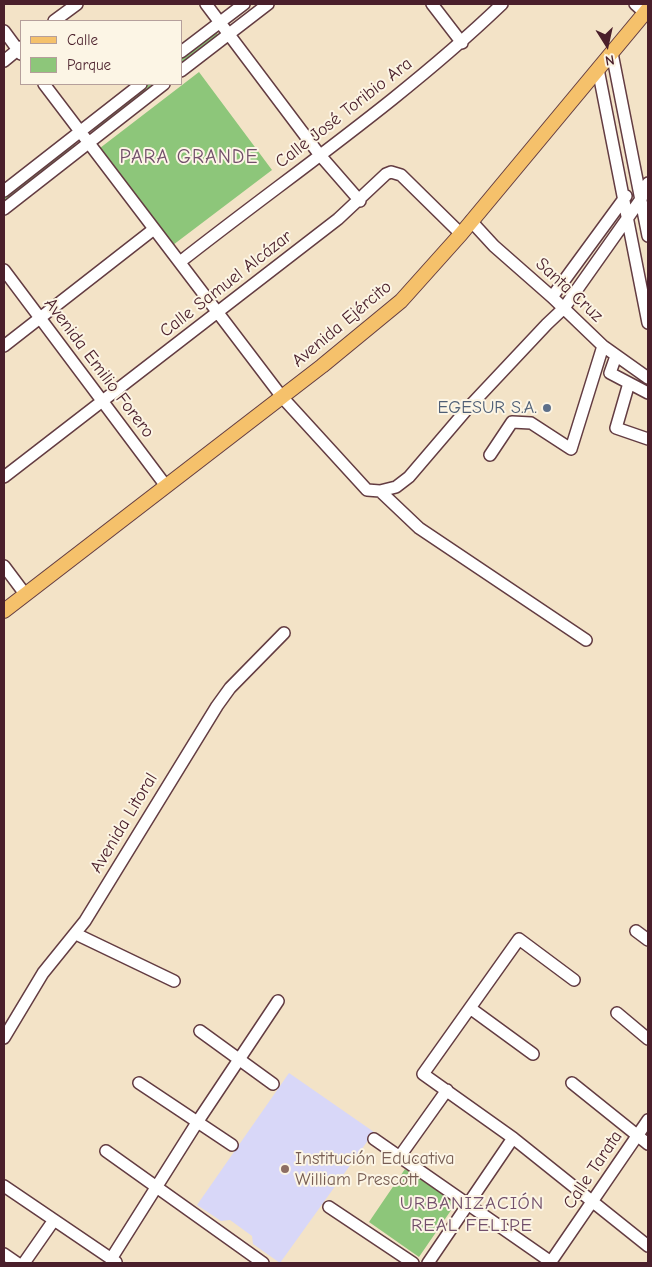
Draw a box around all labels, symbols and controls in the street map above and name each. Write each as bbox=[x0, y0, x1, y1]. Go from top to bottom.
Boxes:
legend bbox=[20, 20, 182, 85]
north arrow bbox=[582, 20, 632, 70]
text: Calle bbox=[67, 31, 98, 49]
text: N bbox=[604, 51, 616, 69]
street label: Calle José Toribio Ara bbox=[271, 53, 417, 173]
text: Parque bbox=[67, 56, 111, 74]
district label: PARA GRANDE bbox=[118, 145, 260, 169]
street label: Calle Samuel Alcázar bbox=[156, 226, 296, 342]
street label: Santa Cruz bbox=[531, 253, 607, 327]
street label: Avenida Ejército bbox=[288, 276, 396, 372]
street label: Avenida Emilio Forero bbox=[39, 294, 159, 442]
place label: EGESUR S.A. bbox=[438, 397, 537, 419]
marker: EGESUR S.A. bbox=[541, 402, 553, 414]
street label: Avenida Litoral bbox=[86, 769, 162, 877]
street label: Calle Tarata bbox=[559, 1127, 627, 1213]
place label: Institución Educativa William Prescott bbox=[295, 1148, 455, 1190]
marker: Institución Educativa William Prescott bbox=[279, 1163, 291, 1175]
district label: URBANIZACIÓN REAL FELIPE bbox=[398, 1193, 546, 1237]

